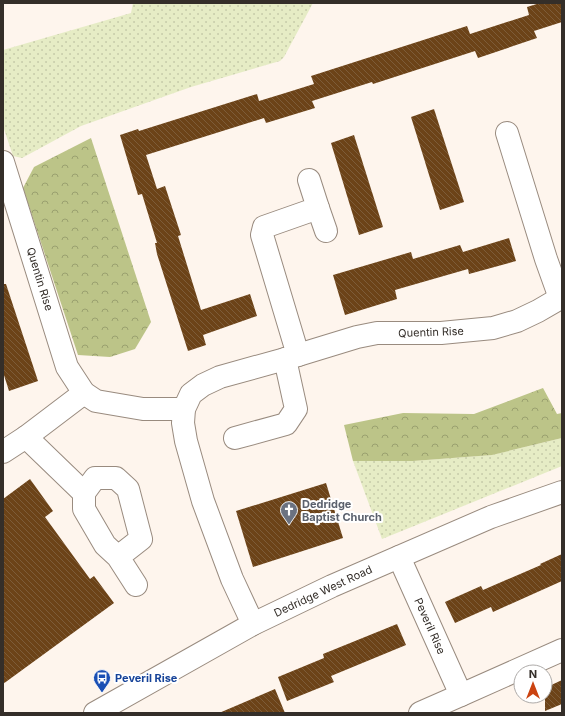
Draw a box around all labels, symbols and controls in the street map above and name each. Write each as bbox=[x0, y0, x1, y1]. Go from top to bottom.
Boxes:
street label: Quentin Rise bbox=[24, 246, 56, 312]
street label: Quentin Rise bbox=[398, 324, 464, 340]
place label: Dedridge Baptist Church bbox=[302, 497, 382, 524]
church icon: Dedridge Baptist Church bbox=[279, 500, 299, 525]
street label: Dedridge West Road bbox=[272, 562, 374, 620]
street label: Peveril Rise bbox=[411, 596, 449, 656]
north arrow bbox=[513, 664, 553, 704]
text: N bbox=[529, 667, 537, 681]
bus stop icon: Peveril Rise bbox=[92, 668, 112, 693]
place label: Peveril Rise bbox=[115, 671, 178, 685]

